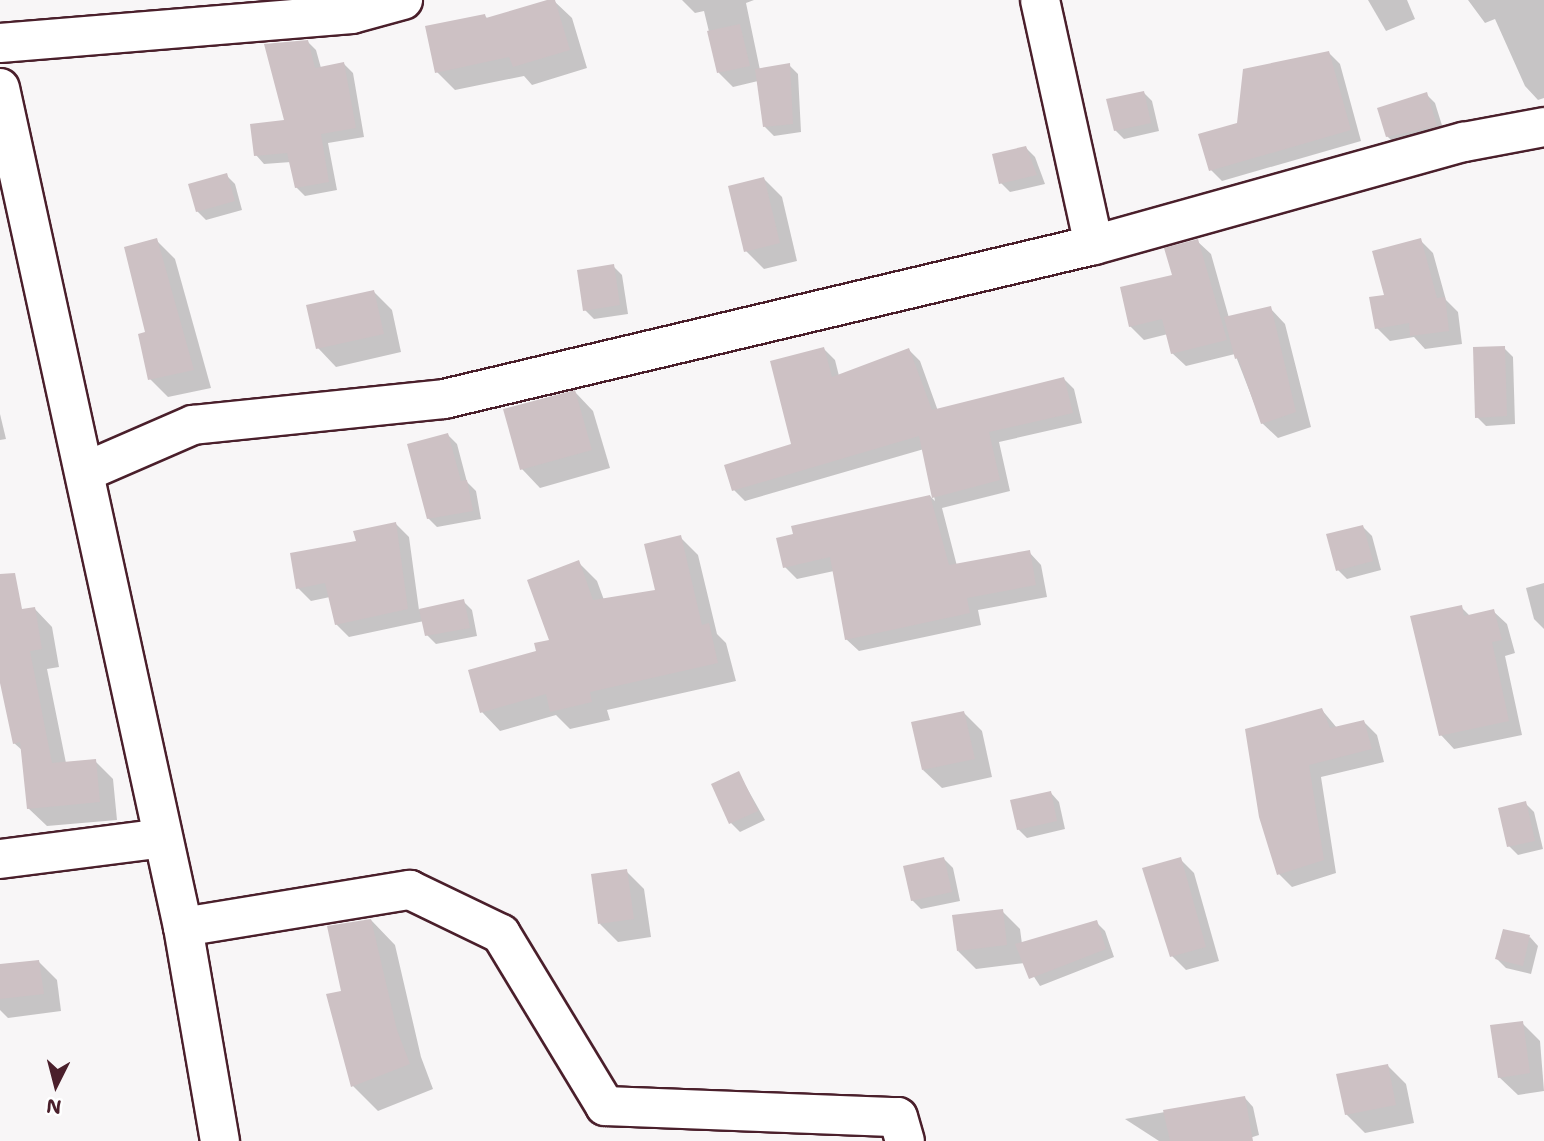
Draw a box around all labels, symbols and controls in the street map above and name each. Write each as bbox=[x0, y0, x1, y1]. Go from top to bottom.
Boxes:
north arrow bbox=[21, 1050, 91, 1120]
text: N bbox=[45, 1093, 63, 1120]

